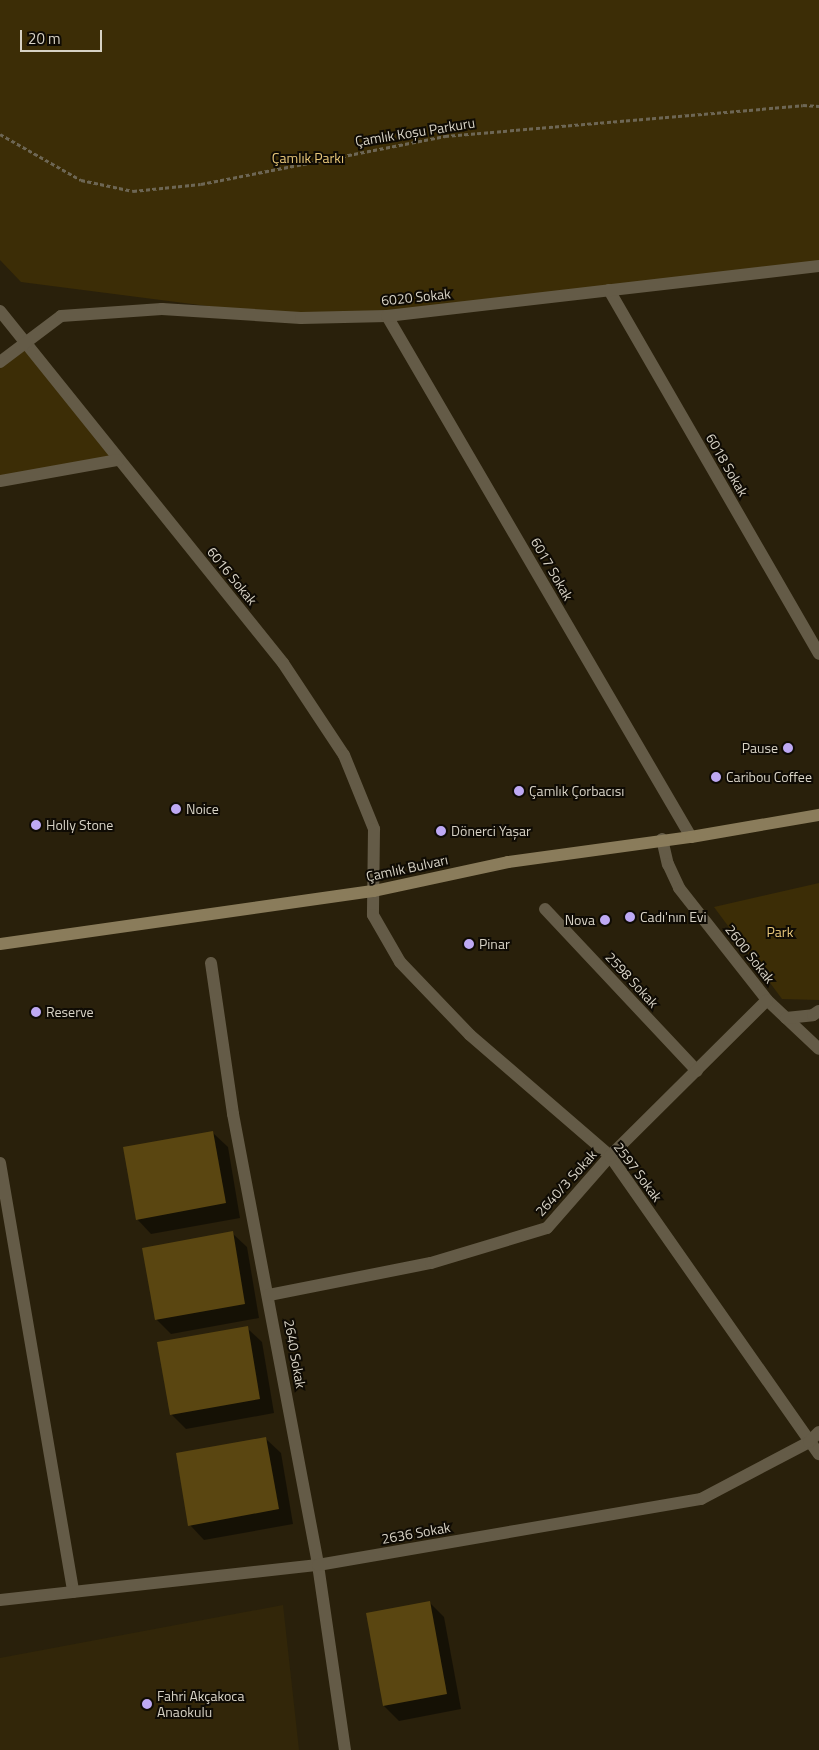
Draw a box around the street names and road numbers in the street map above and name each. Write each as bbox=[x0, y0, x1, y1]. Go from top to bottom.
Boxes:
street label: Çamlık Koşu Parkuru bbox=[354, 114, 476, 150]
street label: 6020 Sokak bbox=[380, 285, 452, 309]
street label: 6018 Sokak bbox=[702, 431, 752, 499]
street label: 6017 Sokak bbox=[527, 535, 577, 603]
street label: 6016 Sokak bbox=[204, 544, 260, 608]
street label: Çamlık Bulvarı bbox=[365, 851, 449, 885]
street label: 2600 Sokak bbox=[722, 921, 778, 987]
street label: 2598 Sokak bbox=[602, 949, 662, 1011]
street label: 2597 Sokak bbox=[610, 1139, 666, 1205]
street label: 2640/3 Sokak bbox=[532, 1146, 600, 1220]
street label: 2640 Sokak bbox=[281, 1318, 309, 1390]
street label: 2636 Sokak bbox=[380, 1519, 452, 1547]

